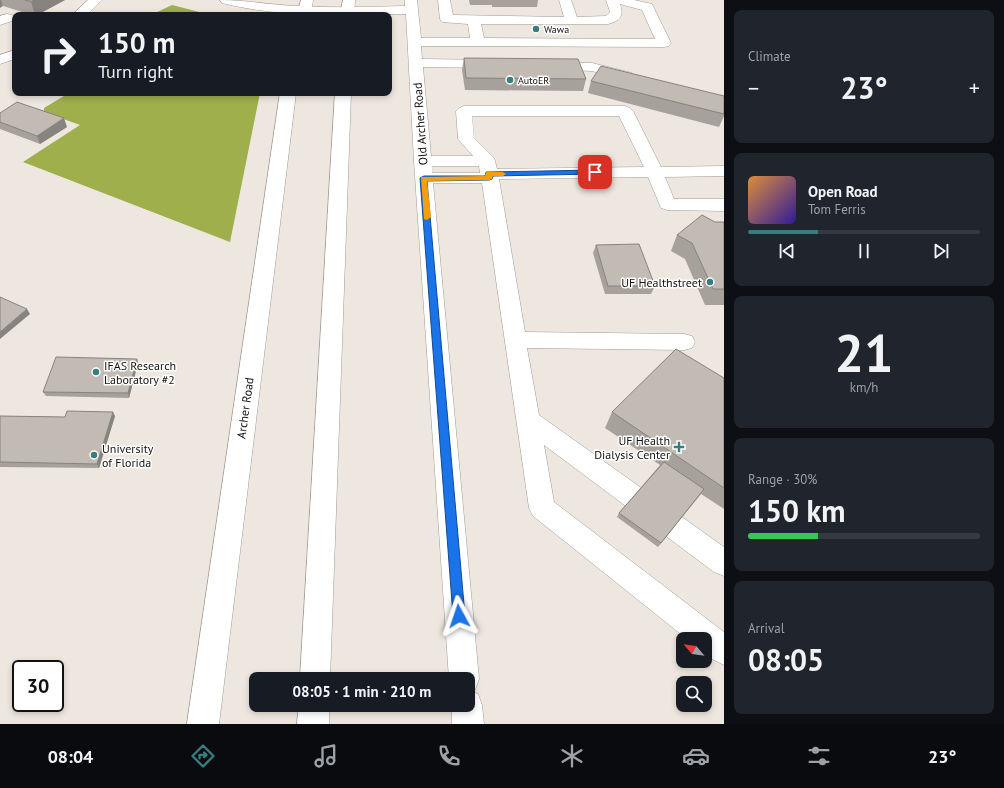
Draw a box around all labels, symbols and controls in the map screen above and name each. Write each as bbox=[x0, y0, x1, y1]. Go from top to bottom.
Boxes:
place label: Wawa bbox=[544, 23, 569, 36]
text: 150 m bbox=[98, 24, 175, 61]
marker: Wawa bbox=[531, 24, 541, 34]
icon: right bbox=[32, 28, 84, 80]
text: Climate bbox=[748, 48, 791, 65]
text: Turn right bbox=[98, 60, 173, 83]
text: 23° bbox=[840, 68, 888, 107]
place label: AutoER bbox=[518, 74, 549, 87]
text: − bbox=[748, 74, 759, 102]
text: + bbox=[969, 74, 980, 102]
marker: AutoER bbox=[505, 75, 515, 85]
street label: Old Archer Road bbox=[410, 82, 430, 166]
pin bbox=[578, 155, 612, 189]
icon: arrive bbox=[584, 161, 606, 183]
text: Open Road bbox=[808, 182, 878, 201]
text: Tom Ferris bbox=[808, 201, 866, 218]
icon: previous bbox=[776, 240, 798, 262]
icon: pause bbox=[853, 240, 875, 262]
icon: next bbox=[930, 240, 952, 262]
place label: UF Healthstreet bbox=[621, 275, 702, 290]
marker: UF Healthstreet bbox=[705, 277, 715, 287]
text: 21 bbox=[835, 319, 893, 386]
place label: IFAS Research Laboratory #2 bbox=[104, 358, 176, 387]
marker: IFAS Research Laboratory #2 bbox=[91, 367, 101, 377]
street label: Archer Road bbox=[233, 376, 257, 440]
text: km/h bbox=[850, 379, 878, 396]
place label: UF Health Dialysis Center bbox=[594, 433, 670, 462]
place label: University of Florida bbox=[102, 441, 154, 470]
marker: UF Health Dialysis Center bbox=[673, 441, 685, 453]
marker: University of Florida bbox=[89, 450, 99, 460]
text: Range · 30% bbox=[748, 471, 817, 488]
text: 150 km bbox=[748, 491, 846, 530]
position arrow bbox=[438, 595, 480, 637]
text: Arrival bbox=[748, 620, 784, 637]
north arrow bbox=[676, 632, 712, 668]
map controls bbox=[676, 632, 712, 712]
text: 08:05 bbox=[748, 640, 824, 679]
speed limit sign: 30 bbox=[12, 660, 64, 712]
button: search bbox=[676, 676, 712, 712]
text: 08:05 · 1 min · 210 m bbox=[293, 682, 431, 701]
icon: directions bbox=[189, 742, 217, 770]
icon: music bbox=[312, 742, 340, 770]
icon: phone bbox=[435, 742, 463, 770]
icon: climate bbox=[558, 742, 586, 770]
icon: car bbox=[682, 742, 710, 770]
icon: filters bbox=[805, 742, 833, 770]
text: 08:04 bbox=[48, 745, 93, 768]
text: 23° bbox=[928, 745, 956, 768]

